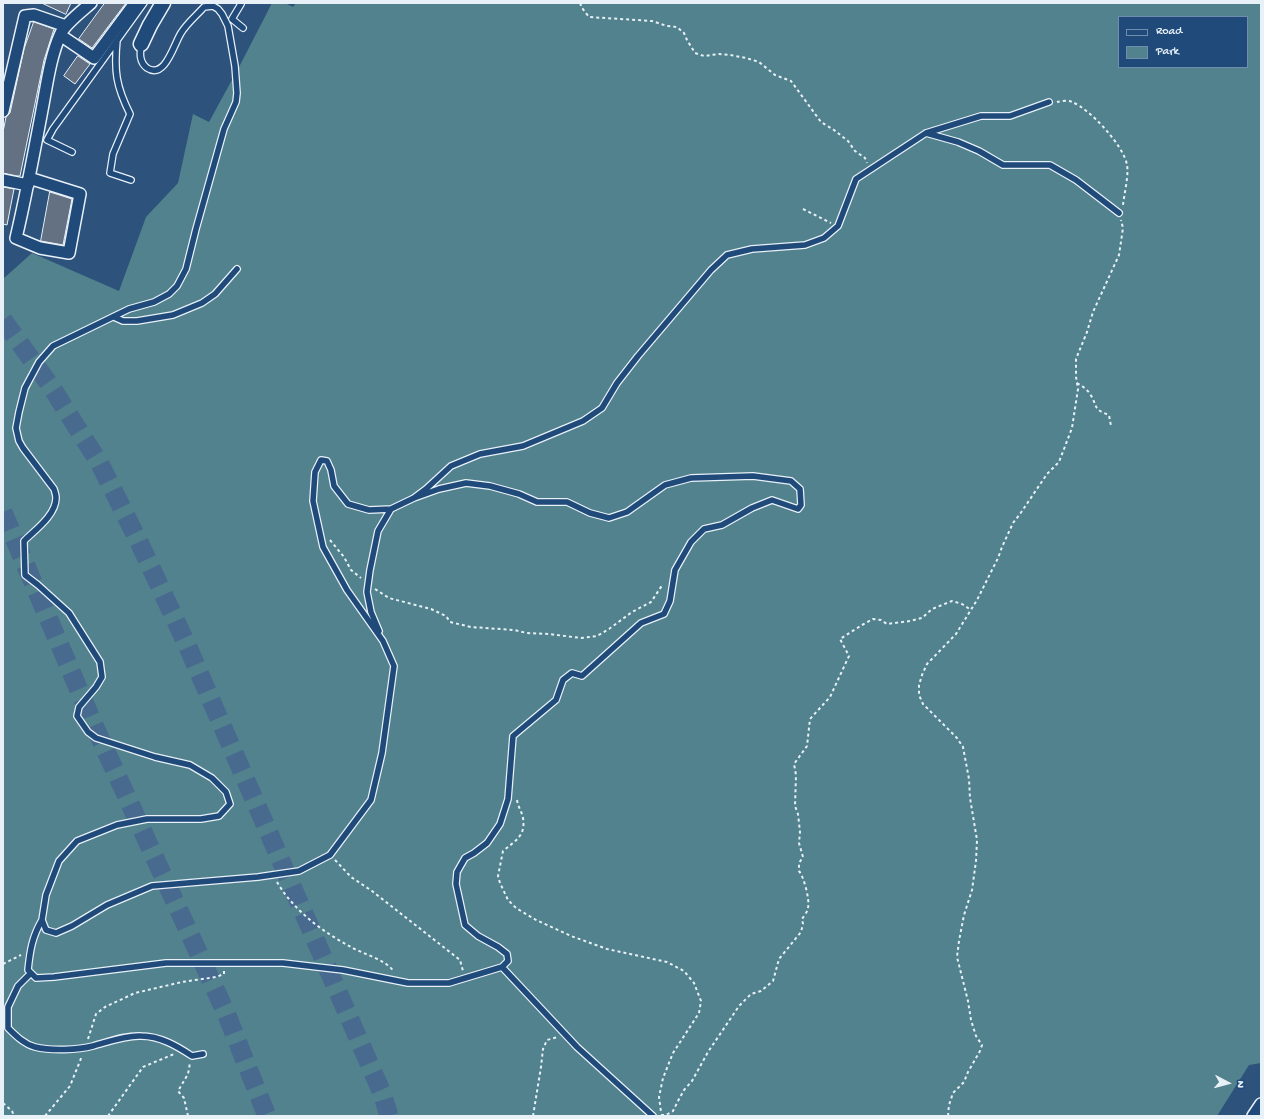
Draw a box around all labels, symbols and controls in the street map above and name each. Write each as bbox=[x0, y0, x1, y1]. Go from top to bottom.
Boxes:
legend bbox=[1118, 16, 1248, 68]
text: Road bbox=[1156, 25, 1182, 39]
text: Park bbox=[1156, 45, 1179, 59]
north arrow bbox=[1208, 1063, 1248, 1103]
text: N bbox=[1234, 1080, 1246, 1088]

